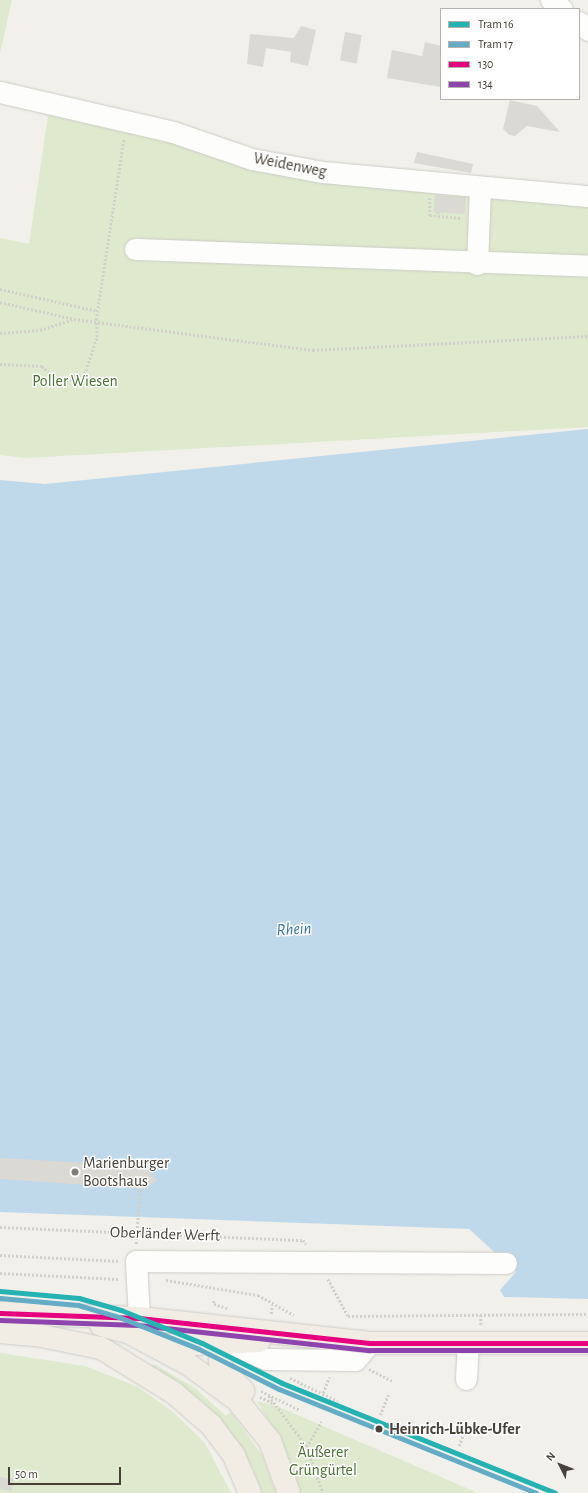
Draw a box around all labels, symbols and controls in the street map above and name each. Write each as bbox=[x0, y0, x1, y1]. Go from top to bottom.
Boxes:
legend bbox=[440, 8, 580, 100]
text: Tram 16 bbox=[478, 18, 514, 30]
text: Tram 17 bbox=[478, 38, 513, 50]
text: 130 bbox=[478, 58, 493, 70]
text: 134 bbox=[478, 78, 493, 90]
street label: Weidenweg bbox=[252, 149, 328, 181]
park label: Poller Wiesen bbox=[32, 371, 118, 391]
water label: Rhein bbox=[276, 918, 312, 940]
place label: Marienburger Bootshaus bbox=[83, 1153, 169, 1191]
marker: Marienburger Bootshaus bbox=[70, 1167, 80, 1177]
street label: Oberländer Werft bbox=[110, 1222, 220, 1246]
place label: Heinrich-Lübke-Ufer bbox=[389, 1419, 520, 1439]
marker: Heinrich-Lübke-Ufer bbox=[372, 1422, 386, 1436]
park label: Äußerer Grüngürtel bbox=[289, 1442, 357, 1480]
north arrow bbox=[540, 1445, 580, 1485]
text: N bbox=[544, 1450, 557, 1463]
scale bar bbox=[10, 1459, 123, 1485]
text: 50 m bbox=[15, 1468, 38, 1480]

